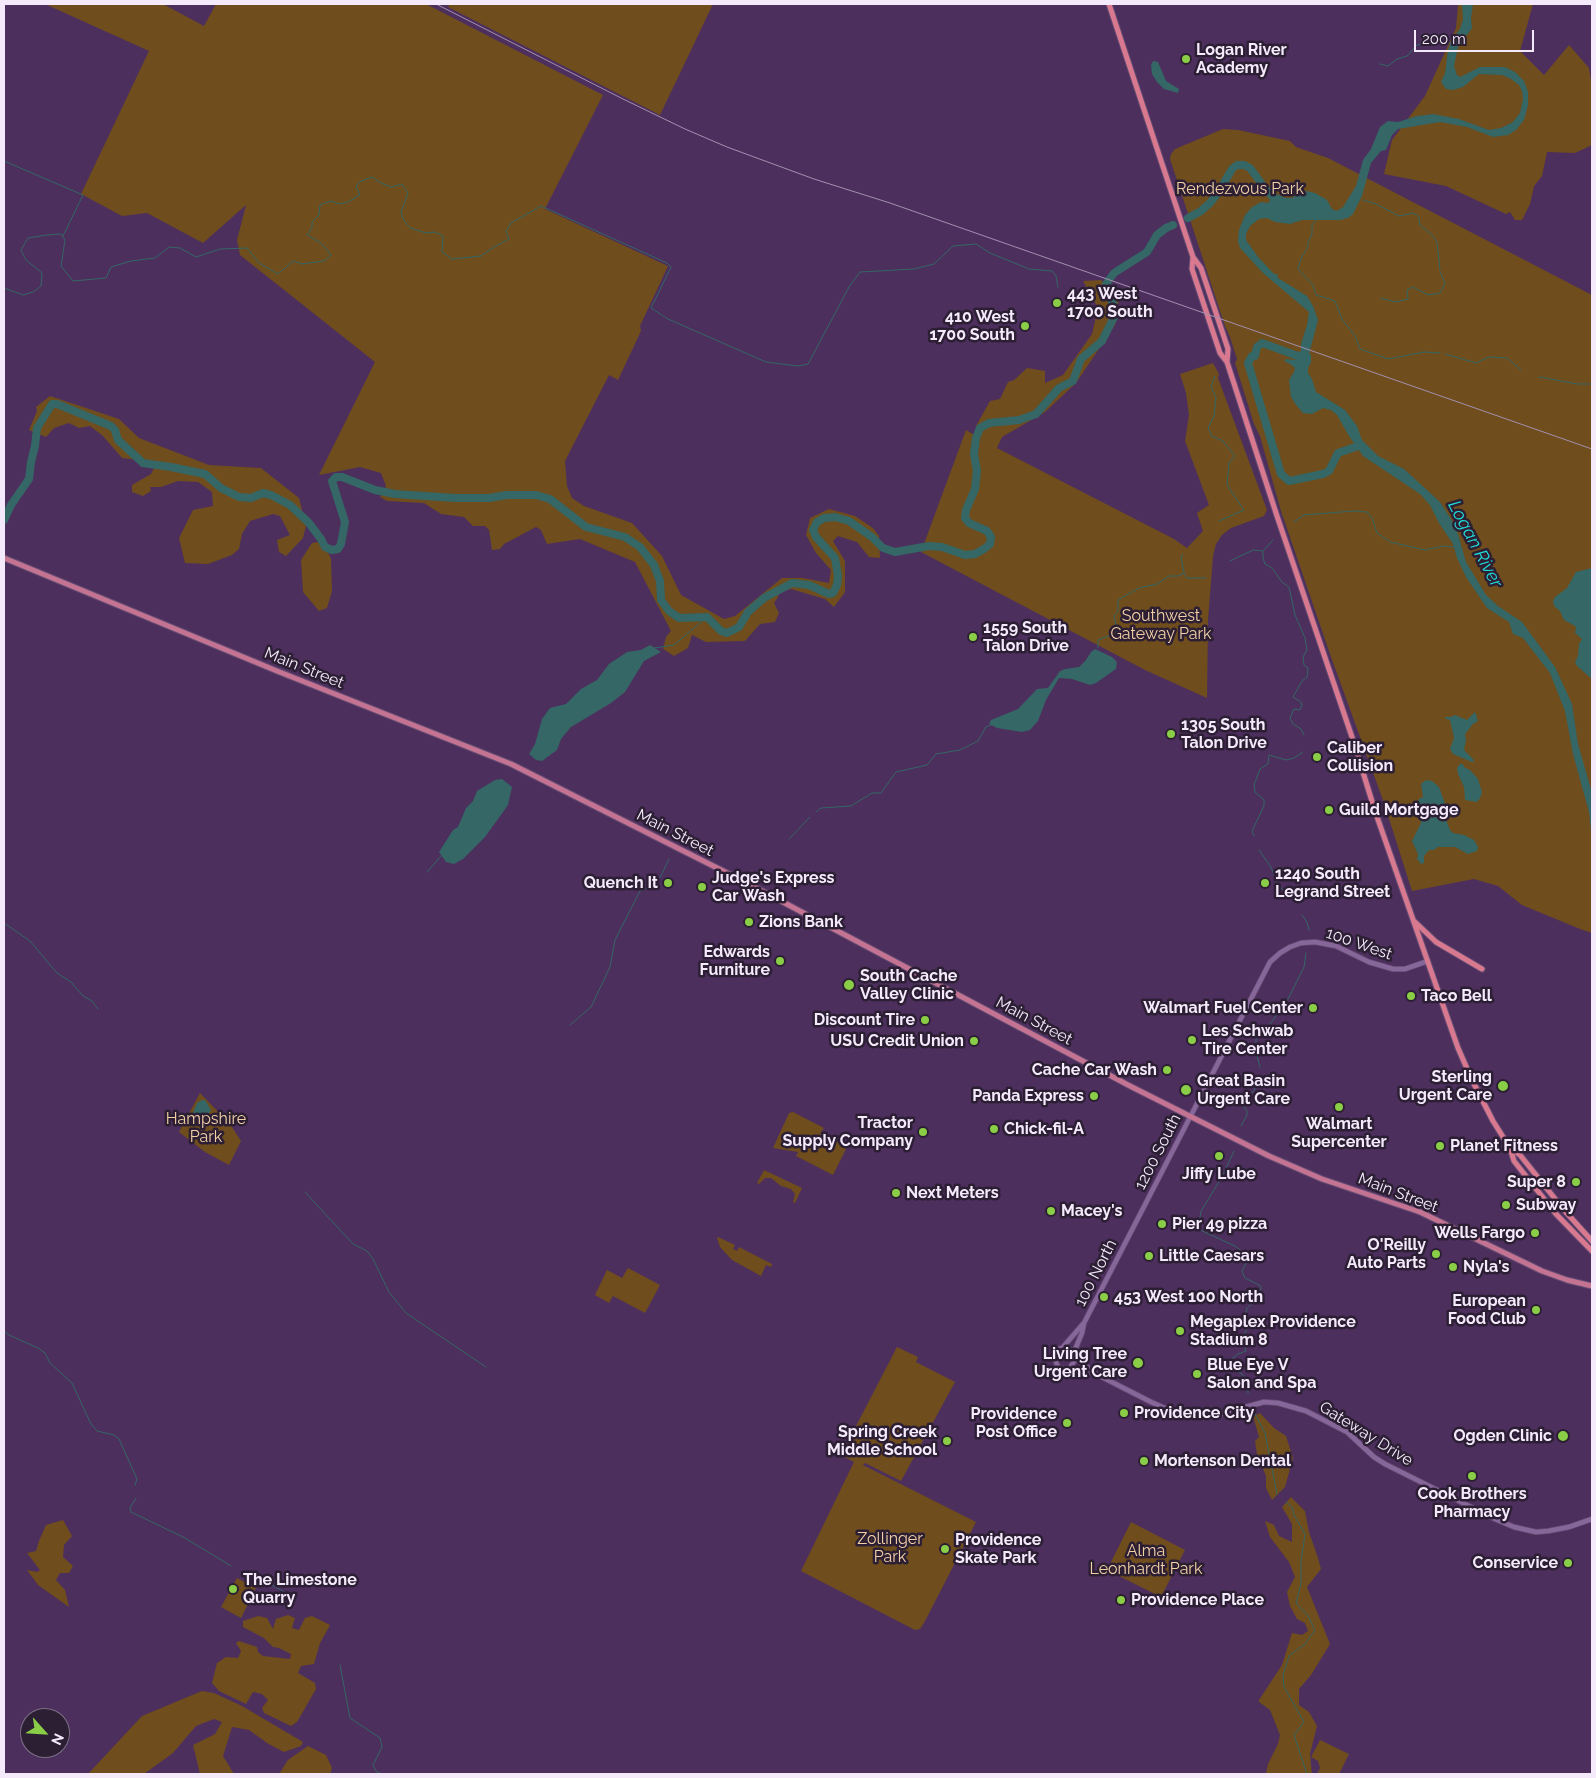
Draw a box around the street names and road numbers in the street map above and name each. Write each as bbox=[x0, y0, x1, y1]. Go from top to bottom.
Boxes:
street label: Main Street bbox=[261, 643, 347, 693]
street label: Main Street bbox=[633, 805, 717, 861]
street label: 100 West bbox=[1323, 924, 1395, 964]
street label: Main Street bbox=[992, 993, 1076, 1049]
street label: 1200 South bbox=[1131, 1111, 1185, 1193]
street label: Main Street bbox=[1355, 1169, 1441, 1217]
street label: 100 North bbox=[1071, 1236, 1121, 1310]
street label: Gateway Drive bbox=[1316, 1398, 1416, 1470]

